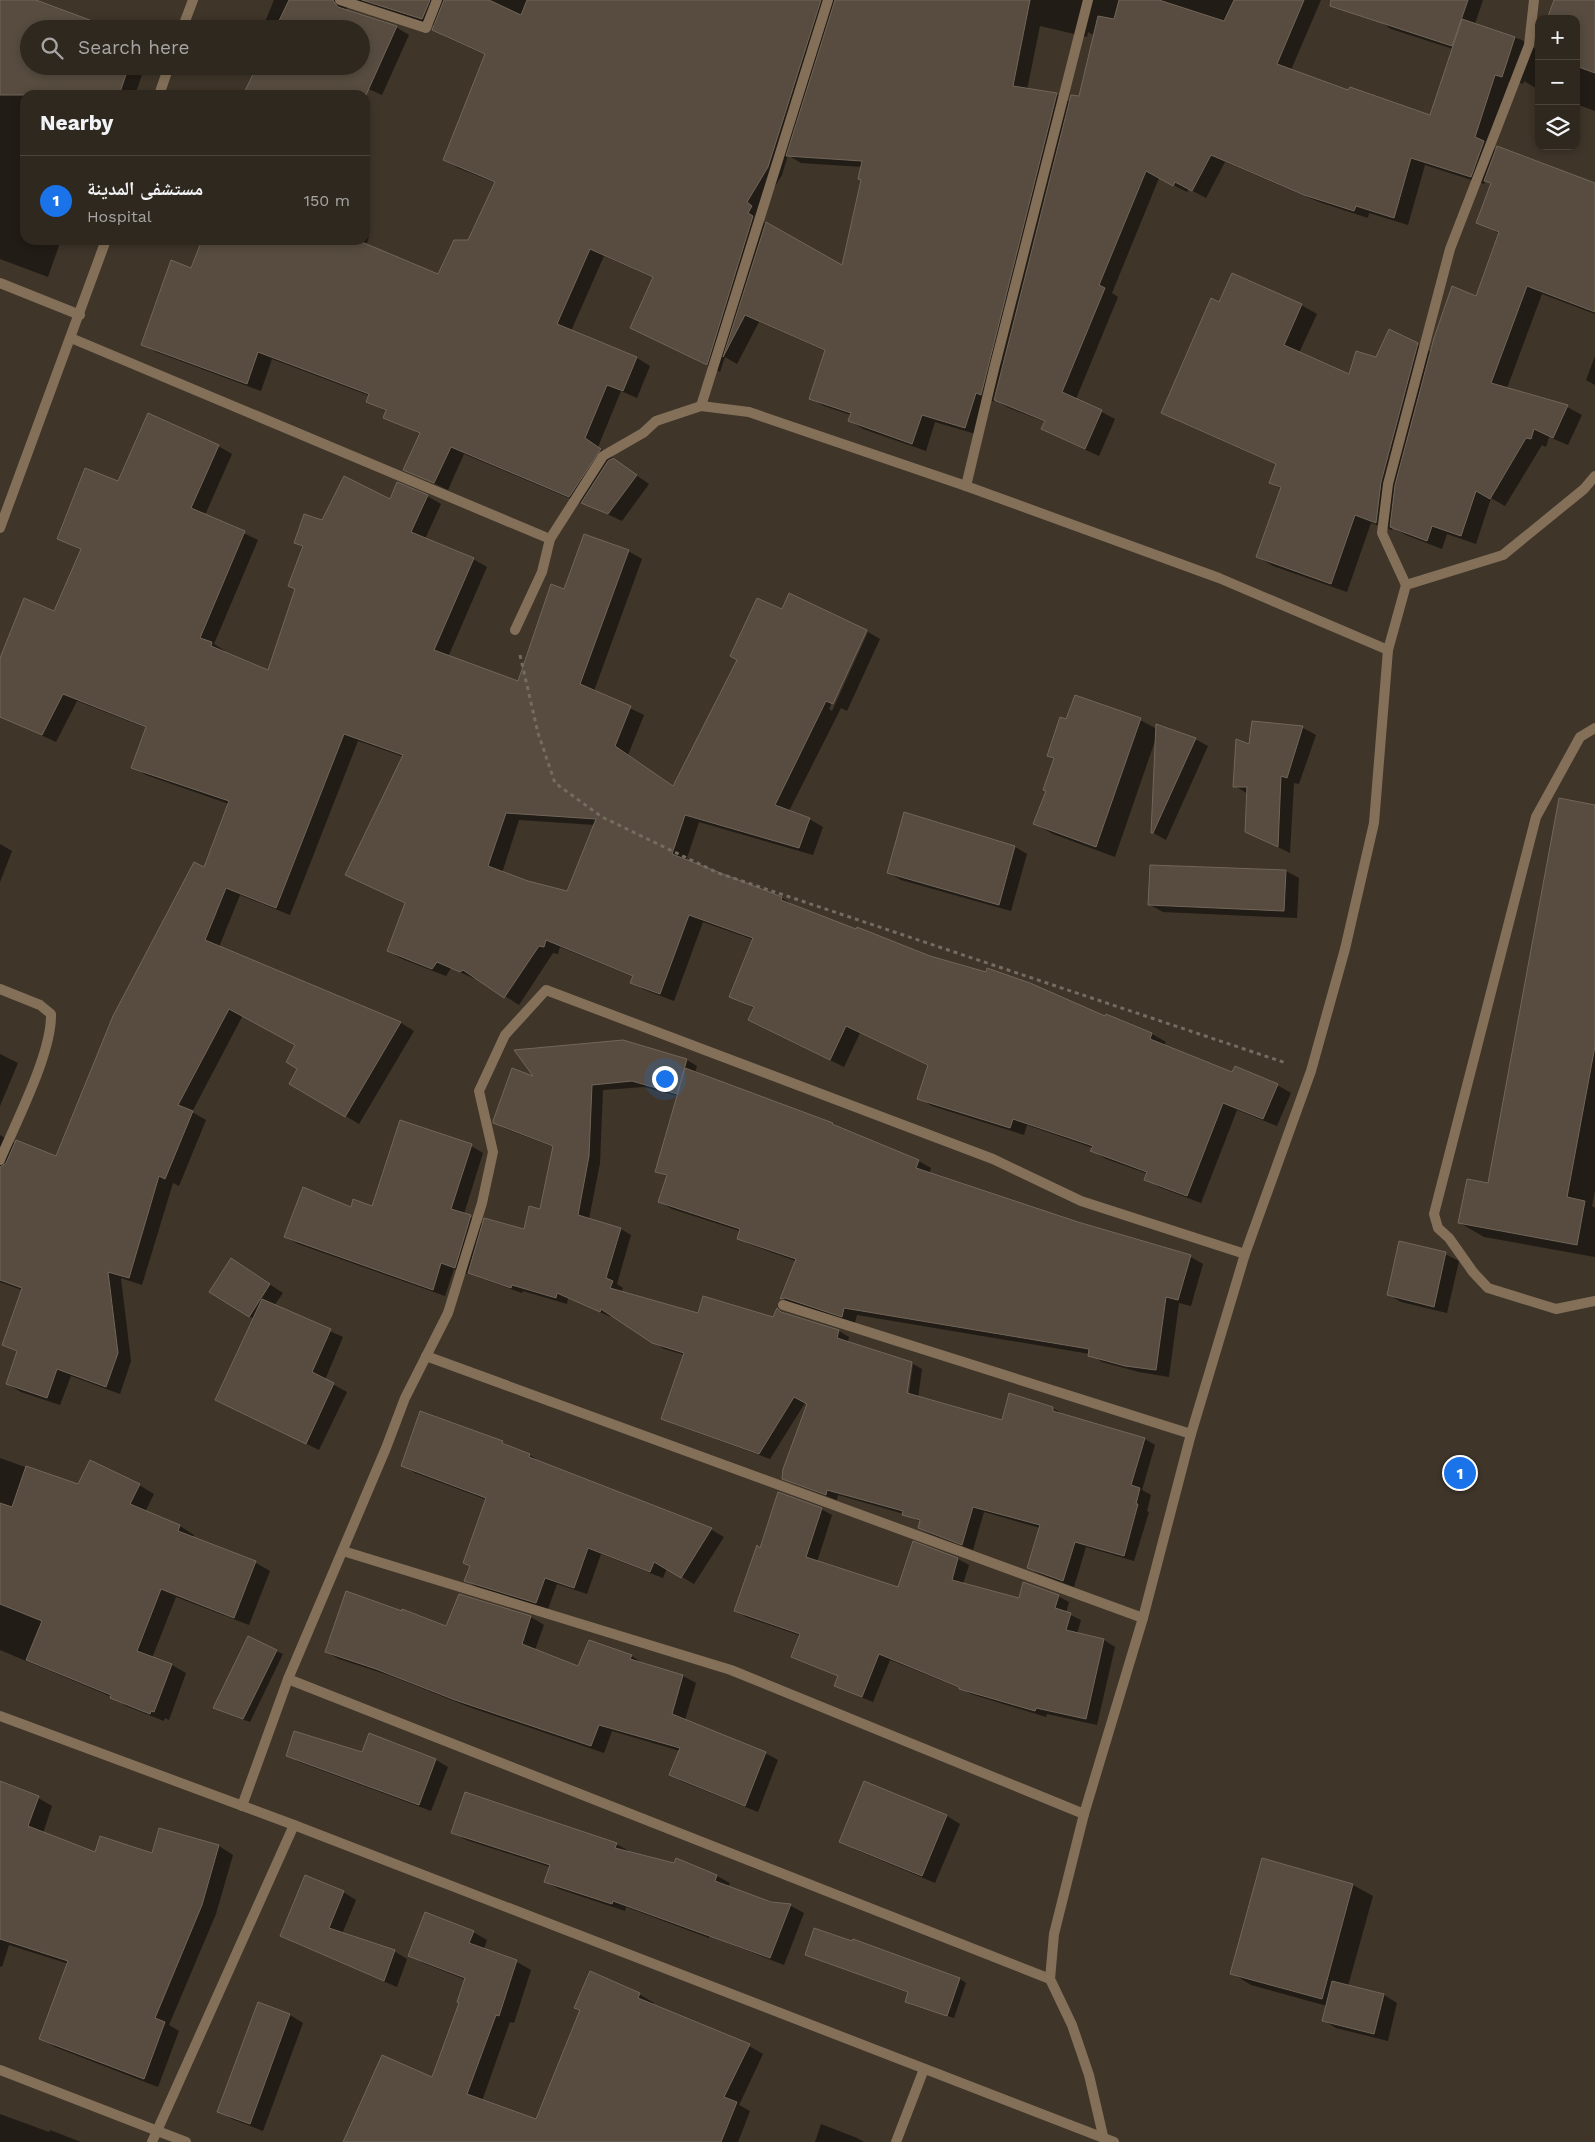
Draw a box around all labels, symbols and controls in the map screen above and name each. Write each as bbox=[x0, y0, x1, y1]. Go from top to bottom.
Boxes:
map controls bbox=[1535, 15, 1580, 150]
button: + bbox=[1535, 15, 1580, 60]
search box bbox=[20, 20, 370, 75]
icon: search bbox=[38, 34, 66, 62]
text: Search here bbox=[78, 36, 189, 59]
button: − bbox=[1535, 60, 1580, 105]
button: layers bbox=[1535, 105, 1580, 150]
text: Nearby bbox=[40, 110, 113, 135]
text: مستشفى المدينة bbox=[87, 177, 203, 200]
text: 1 bbox=[53, 191, 59, 210]
text: 150 m bbox=[304, 191, 350, 210]
text: Hospital bbox=[87, 207, 152, 226]
your location bbox=[652, 1066, 678, 1092]
pin: 1 bbox=[1444, 1454, 1476, 1492]

